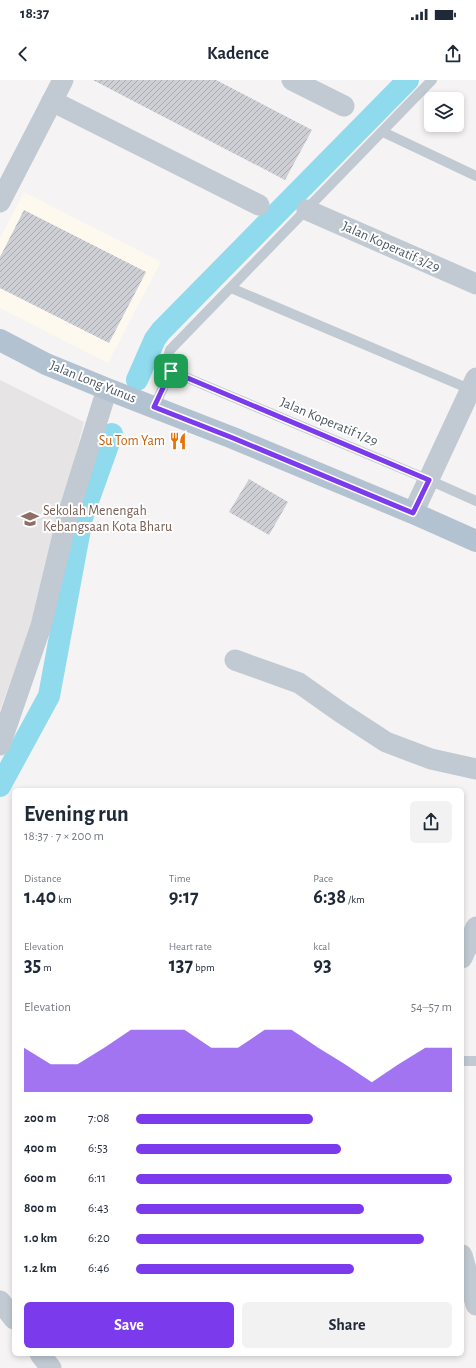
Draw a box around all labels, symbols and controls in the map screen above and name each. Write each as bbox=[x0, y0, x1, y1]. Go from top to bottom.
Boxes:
text: 18:37 bbox=[20, 6, 49, 21]
icon: back bbox=[12, 43, 34, 65]
icon: share bbox=[442, 43, 464, 65]
text: Kadence bbox=[207, 45, 269, 63]
map controls bbox=[424, 92, 464, 132]
button: layers bbox=[424, 92, 464, 132]
street label: Jalan Koperatif 3/29 bbox=[340, 219, 442, 275]
pin bbox=[154, 354, 188, 388]
street label: Jalan Long Yunus bbox=[48, 358, 138, 406]
icon: arrive bbox=[160, 360, 182, 382]
street label: Jalan Koperatif 1/29 bbox=[278, 395, 380, 449]
restaurant icon: Su Tom Yam bbox=[168, 431, 188, 451]
place label: Su Tom Yam bbox=[99, 434, 165, 448]
place label: Sekolah Menengah Kebangsaan Kota Bharu bbox=[43, 504, 172, 534]
school or university icon: Sekolah Menengah Kebangsaan Kota Bharu bbox=[20, 509, 40, 529]
button: share bbox=[410, 801, 452, 843]
text: Evening run bbox=[24, 803, 129, 825]
text: 18:37 · 7 × 200 m bbox=[24, 830, 104, 843]
text: Distance bbox=[24, 873, 61, 884]
text: Time bbox=[169, 873, 191, 884]
text: Pace bbox=[313, 873, 333, 884]
text: 1.40 bbox=[24, 887, 56, 907]
text: 9:17 bbox=[169, 887, 199, 907]
text: 6:38 bbox=[313, 887, 346, 907]
text: km bbox=[56, 894, 72, 905]
text: /km bbox=[346, 894, 365, 905]
text: Elevation bbox=[24, 941, 64, 952]
text: Heart rate bbox=[169, 941, 212, 952]
text: kcal bbox=[313, 941, 330, 952]
text: 35 bbox=[24, 955, 41, 975]
text: 137 bbox=[169, 955, 193, 975]
text: 93 bbox=[313, 955, 332, 975]
text: m bbox=[41, 962, 52, 973]
text: bpm bbox=[193, 962, 215, 973]
text: Elevation bbox=[24, 1001, 71, 1014]
text: 54–57 m bbox=[411, 1001, 452, 1014]
text: 200 m bbox=[24, 1112, 56, 1125]
text: 7:08 bbox=[88, 1112, 109, 1125]
text: 400 m bbox=[24, 1142, 57, 1155]
text: 6:53 bbox=[88, 1142, 108, 1155]
text: 600 m bbox=[24, 1172, 56, 1185]
text: 6:11 bbox=[88, 1172, 106, 1185]
text: 800 m bbox=[24, 1202, 56, 1215]
text: 6:43 bbox=[88, 1202, 109, 1215]
text: 1.0 km bbox=[24, 1232, 57, 1245]
text: 6:20 bbox=[88, 1232, 110, 1245]
text: 1.2 km bbox=[24, 1262, 57, 1275]
text: 6:46 bbox=[88, 1262, 109, 1275]
button: Save bbox=[24, 1302, 234, 1348]
button: Share bbox=[242, 1302, 452, 1348]

